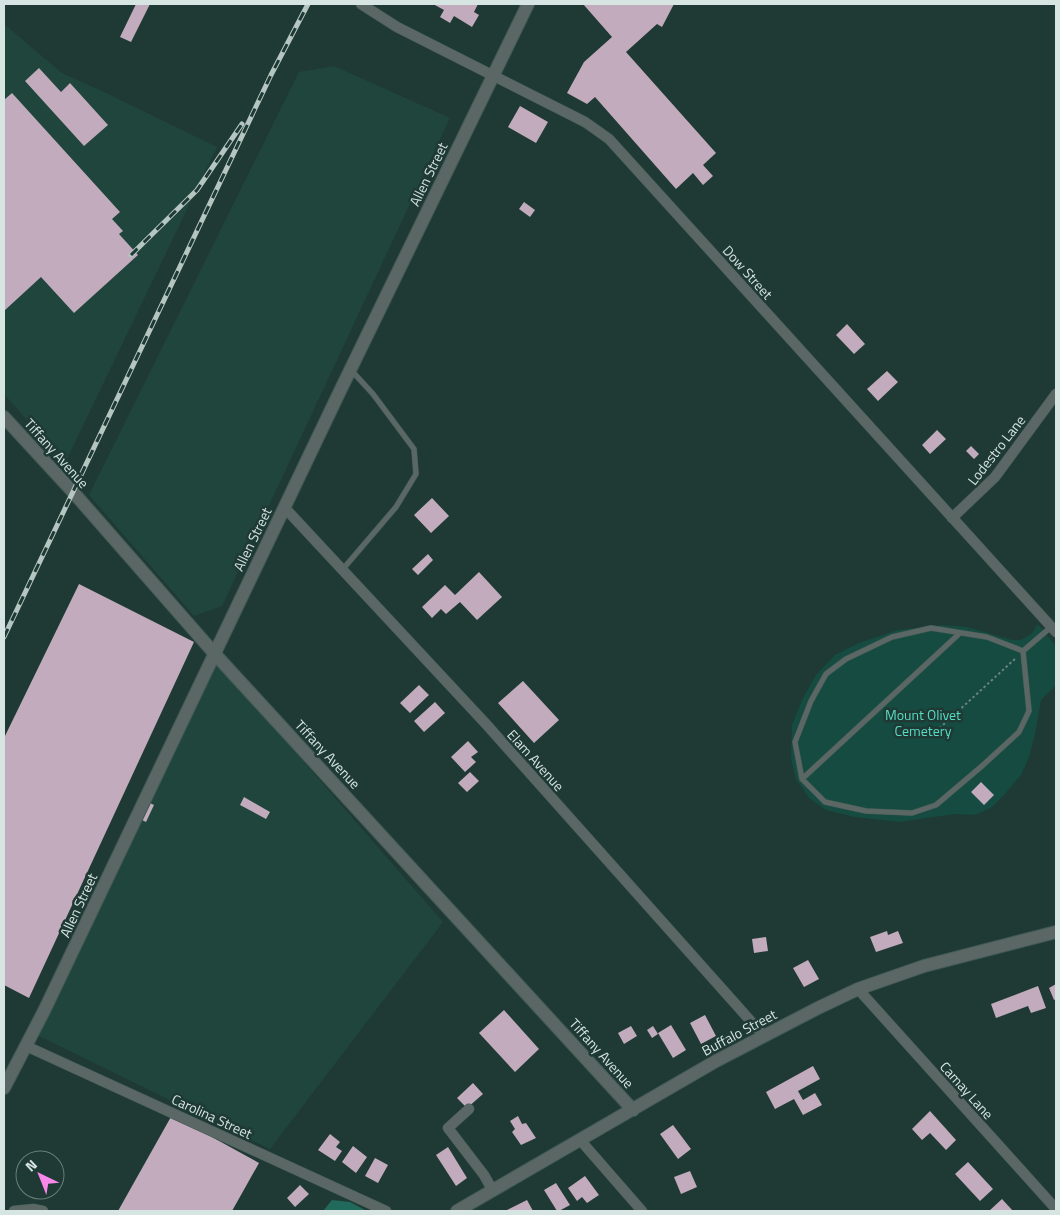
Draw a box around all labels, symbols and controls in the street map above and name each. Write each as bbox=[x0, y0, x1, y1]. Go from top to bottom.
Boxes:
street label: Allen Street bbox=[404, 139, 453, 209]
street label: Dow Street bbox=[718, 240, 778, 304]
street label: Lodestro Lane bbox=[962, 411, 1030, 489]
street label: Tiffany Avenue bbox=[20, 413, 94, 493]
street label: Allen Street bbox=[228, 504, 277, 574]
park label: Mount Olivet Cemetery bbox=[885, 704, 961, 741]
street label: Tiffany Avenue bbox=[290, 715, 366, 793]
street label: Elam Avenue bbox=[503, 725, 569, 795]
street label: Allen Street bbox=[54, 869, 102, 941]
street label: Buffalo Street bbox=[698, 1003, 780, 1061]
street label: Tiffany Avenue bbox=[565, 1013, 639, 1093]
street label: Camay Lane bbox=[935, 1056, 999, 1124]
street label: Carolina Street bbox=[168, 1088, 256, 1144]
north arrow bbox=[15, 1150, 65, 1200]
text: N bbox=[20, 1154, 42, 1176]

